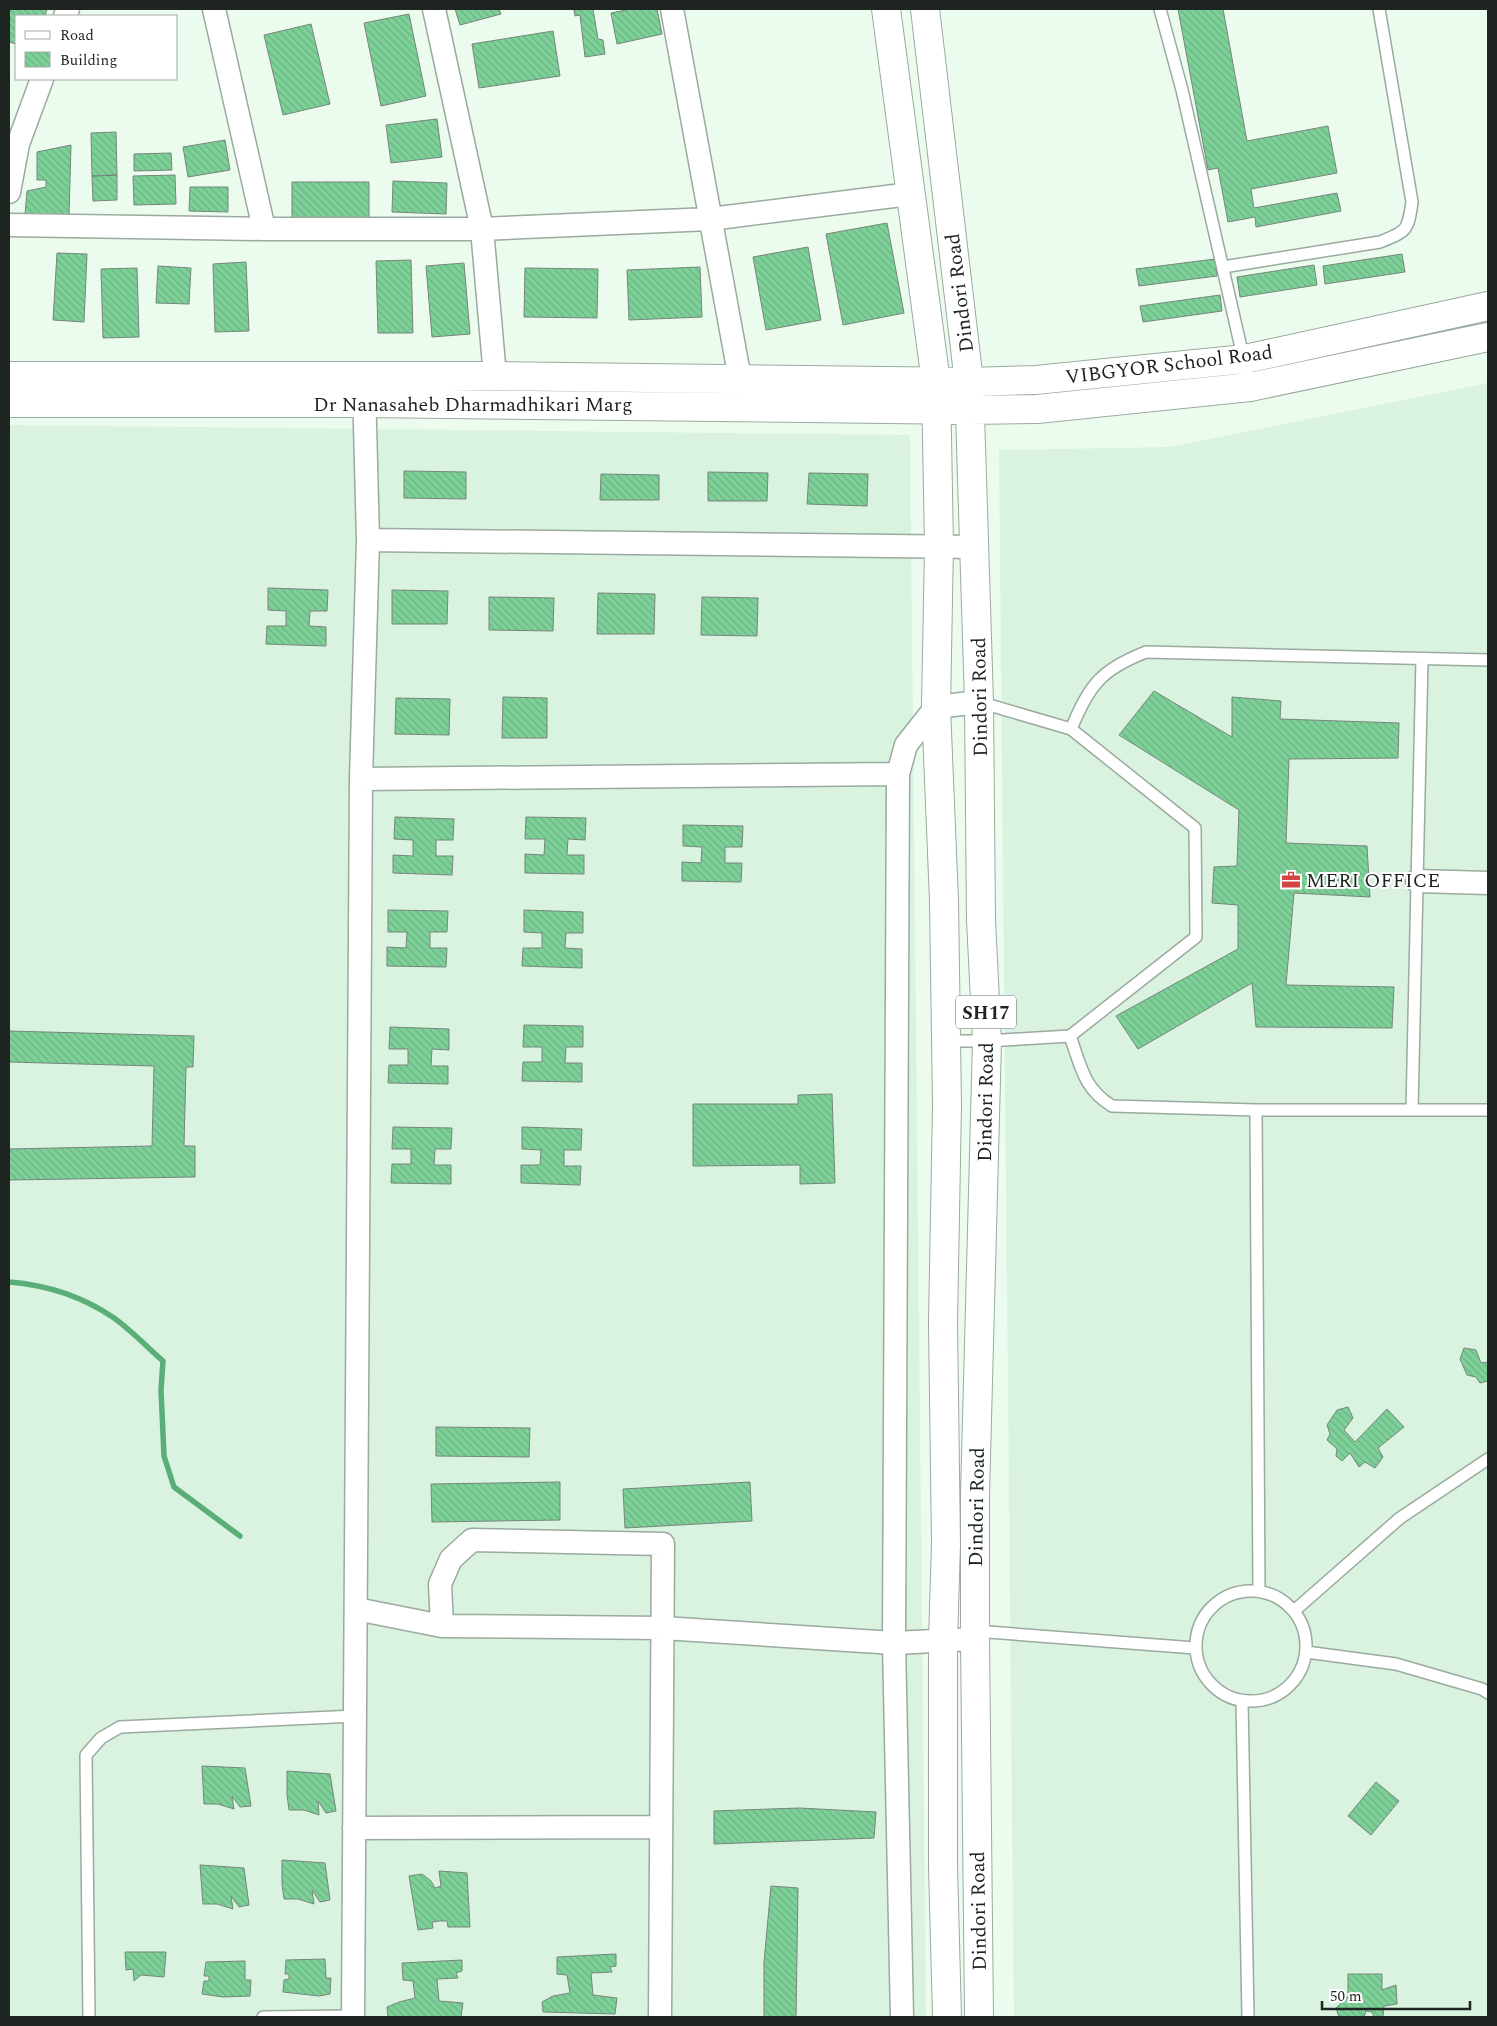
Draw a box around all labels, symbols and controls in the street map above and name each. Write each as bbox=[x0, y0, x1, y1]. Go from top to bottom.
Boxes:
legend bbox=[15, 15, 178, 80]
text: Road bbox=[60, 24, 94, 47]
text: Building bbox=[60, 49, 117, 72]
street label: Dindori Road bbox=[938, 232, 982, 354]
street label: VIBGYOR School Road bbox=[1064, 337, 1274, 393]
street label: Dr Nanasaheb Dharmadhikari Marg bbox=[313, 390, 633, 420]
street label: Dindori Road bbox=[964, 637, 996, 757]
place label: MERI OFFICE bbox=[1306, 866, 1440, 896]
office icon: MERI OFFICE bbox=[1280, 869, 1302, 891]
road number: SH17 bbox=[956, 996, 1016, 1028]
street label: Dindori Road bbox=[970, 1042, 1002, 1162]
street label: Dindori Road bbox=[961, 1447, 993, 1567]
street label: Dindori Road bbox=[963, 1851, 995, 1971]
scale bar bbox=[1322, 1978, 1470, 2010]
text: 50 m bbox=[1330, 1985, 1362, 2008]

